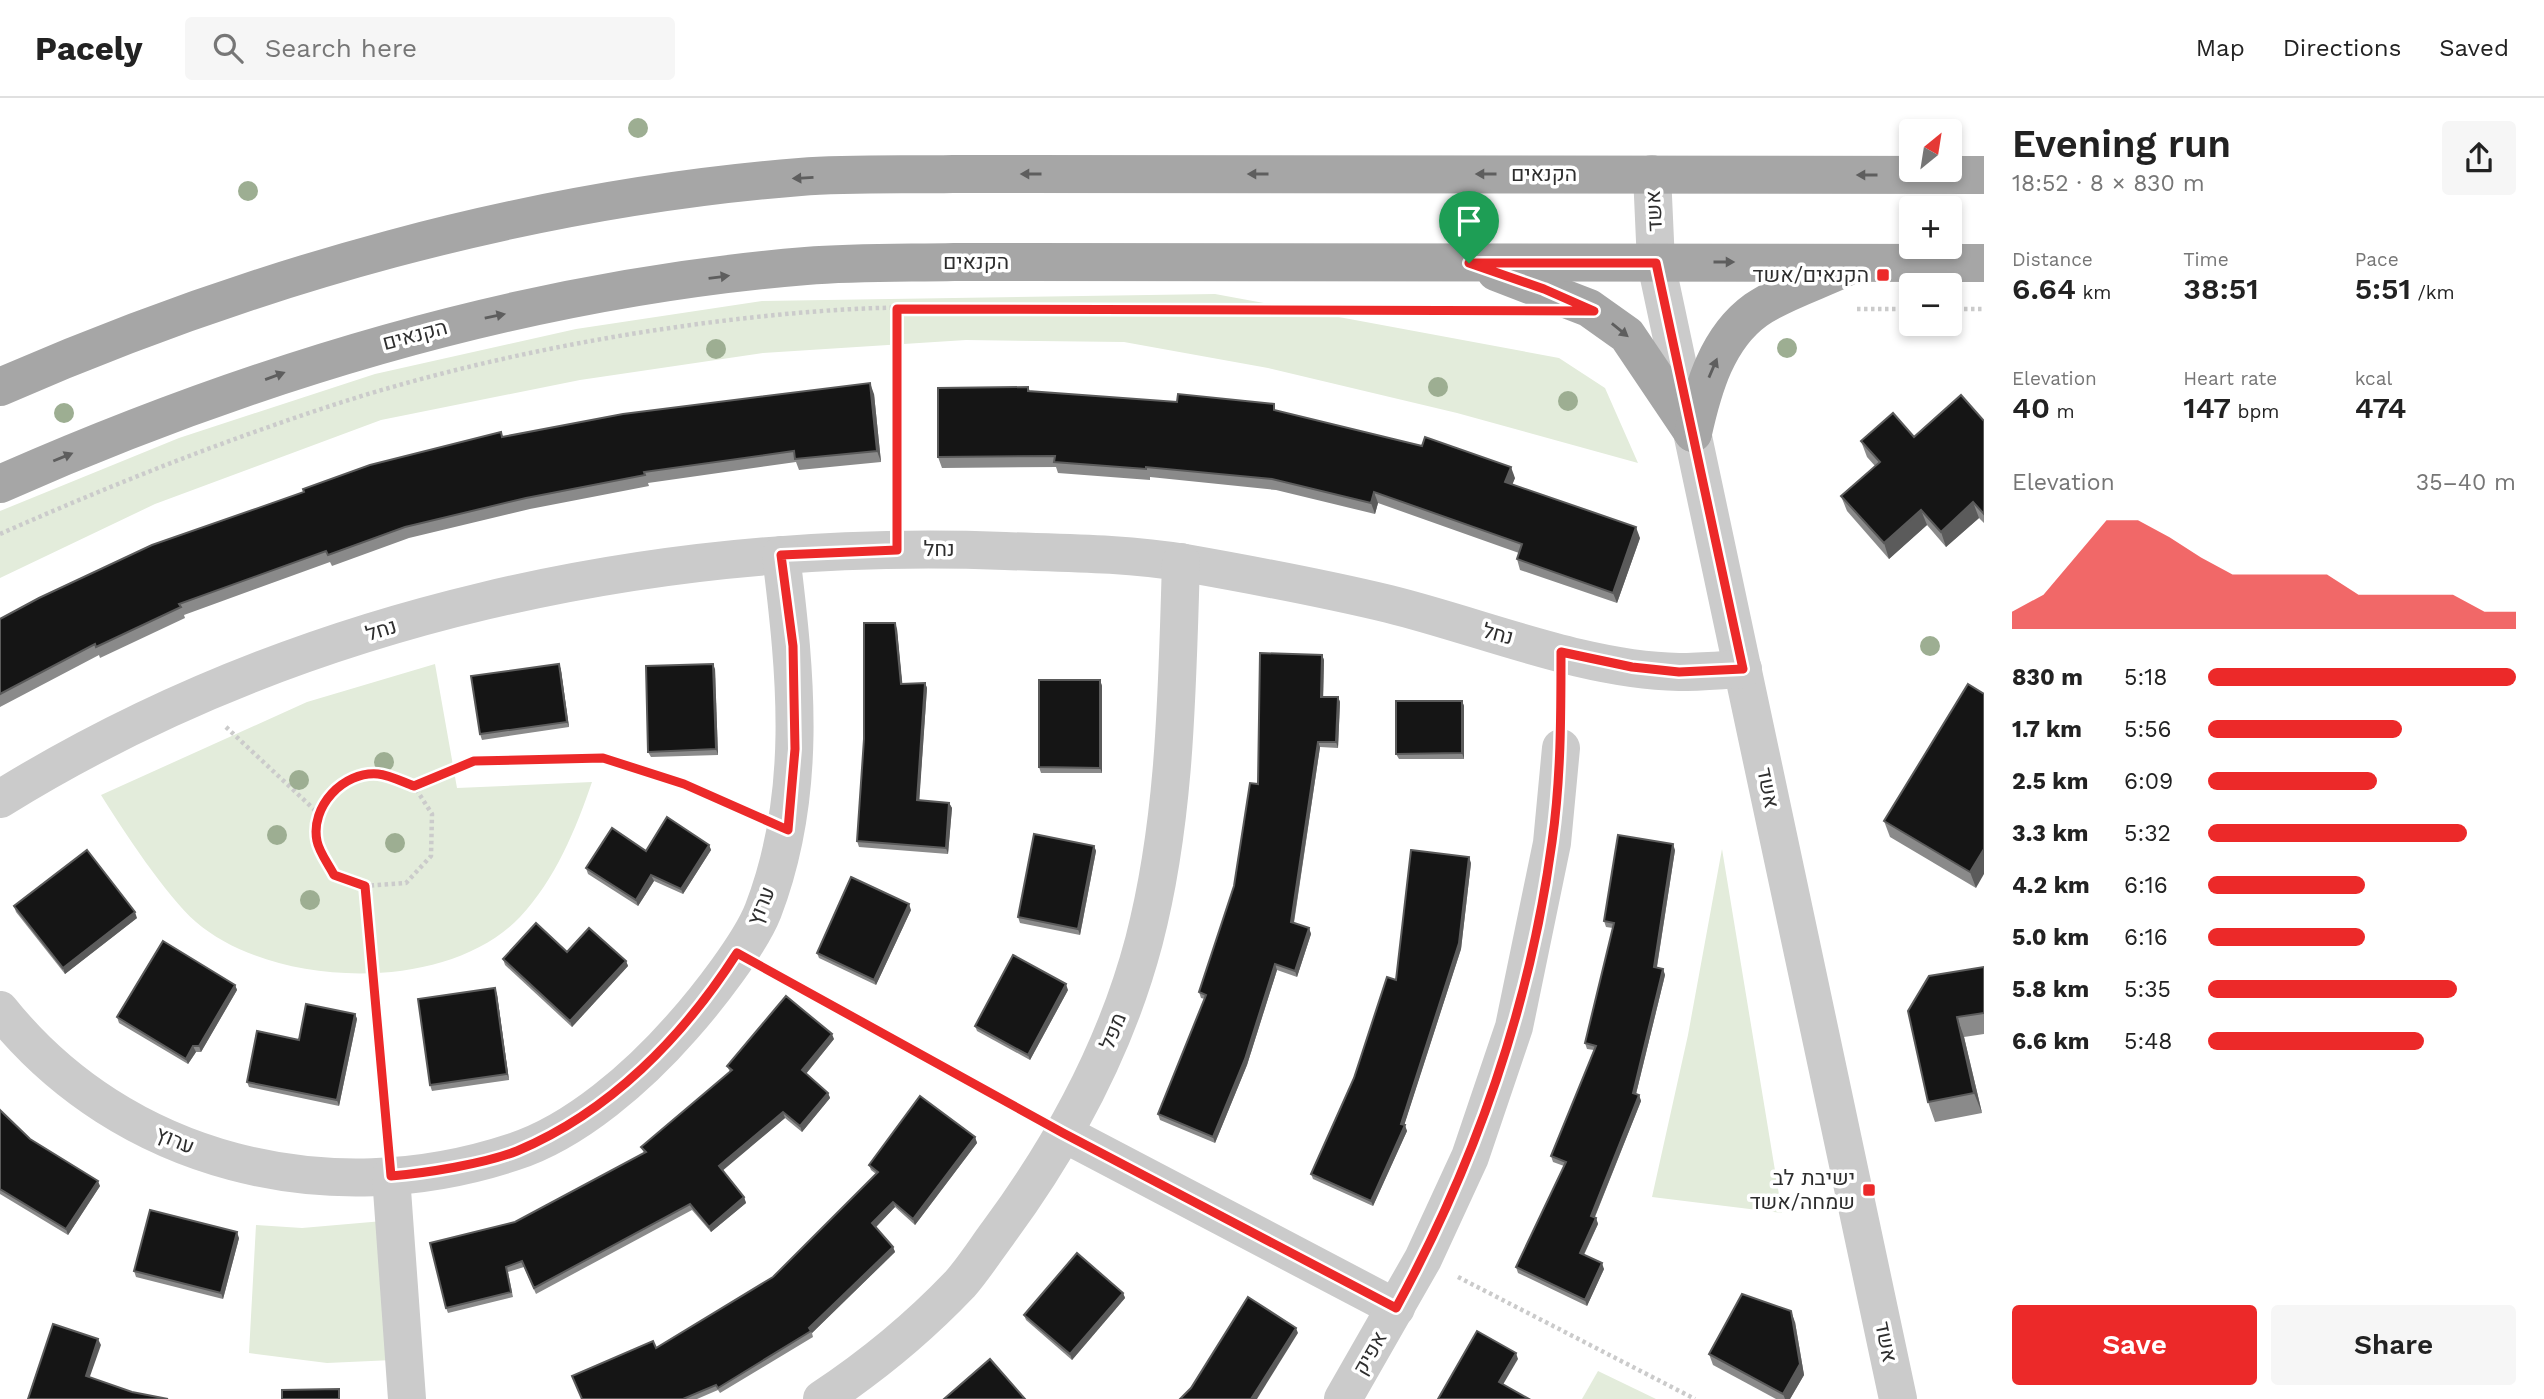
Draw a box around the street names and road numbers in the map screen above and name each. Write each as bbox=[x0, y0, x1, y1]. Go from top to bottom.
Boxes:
street label: הקנאים bbox=[1511, 161, 1577, 186]
street label: אשד bbox=[1640, 190, 1667, 232]
street label: הקנאים bbox=[943, 249, 1009, 274]
street label: הקנאים bbox=[380, 314, 450, 355]
street label: נחל bbox=[923, 536, 955, 561]
street label: נחל bbox=[362, 613, 399, 646]
street label: נחל bbox=[1480, 617, 1516, 650]
street label: אשד bbox=[1752, 765, 1785, 811]
street label: ערוץ bbox=[741, 883, 780, 929]
street label: מפל bbox=[1094, 1009, 1131, 1053]
street label: ערוץ bbox=[152, 1120, 198, 1159]
street label: אשד bbox=[1870, 1319, 1903, 1365]
street label: אפיק bbox=[1347, 1327, 1392, 1379]

